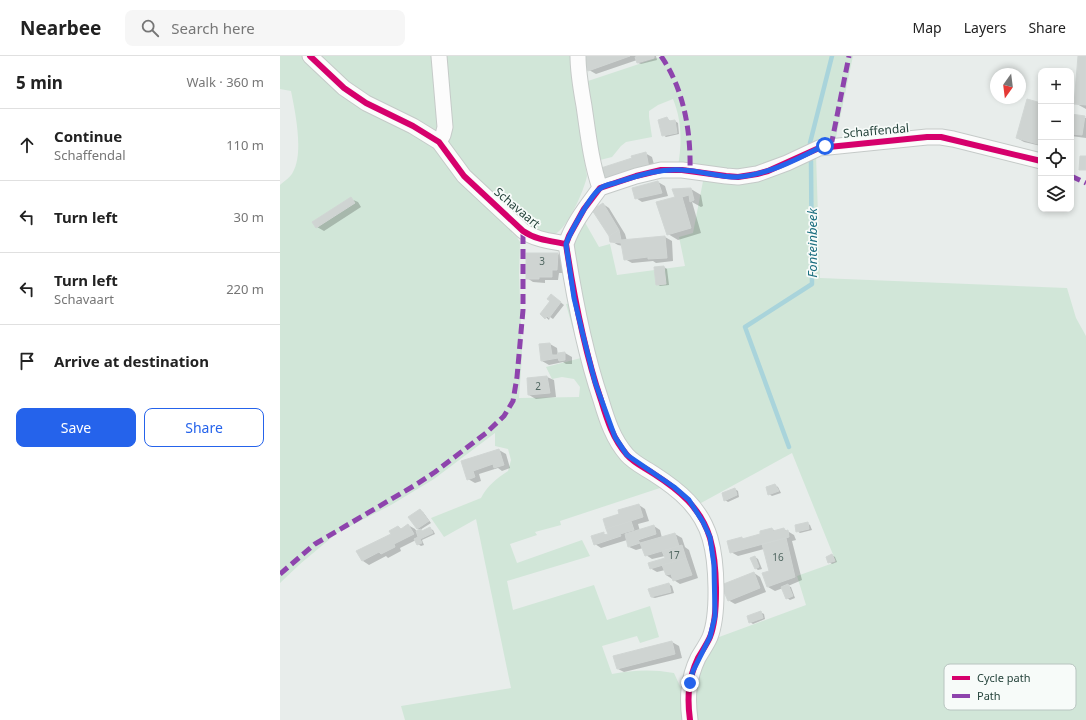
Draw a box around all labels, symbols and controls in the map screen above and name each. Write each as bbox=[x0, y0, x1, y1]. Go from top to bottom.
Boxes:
search box bbox=[125, 10, 405, 46]
text: Nearbee bbox=[20, 15, 101, 41]
icon: search bbox=[139, 17, 161, 39]
text: Search here bbox=[171, 18, 255, 38]
text: Map bbox=[913, 18, 942, 37]
text: Layers bbox=[964, 18, 1006, 37]
text: Share bbox=[1028, 18, 1066, 37]
north arrow bbox=[990, 68, 1026, 104]
map controls bbox=[1038, 68, 1074, 212]
button: + bbox=[1038, 68, 1074, 104]
text: 5 min bbox=[16, 71, 63, 94]
text: Walk · 360 m bbox=[186, 73, 264, 91]
button: − bbox=[1038, 104, 1074, 140]
street label: Schaffendal bbox=[842, 119, 910, 142]
text: Continue bbox=[54, 126, 122, 146]
icon: ahead bbox=[16, 134, 38, 156]
text: 110 m bbox=[226, 136, 264, 154]
route start bbox=[816, 137, 834, 155]
button: locate bbox=[1038, 140, 1074, 176]
text: Schaffendal bbox=[54, 146, 126, 164]
button: layers bbox=[1038, 176, 1074, 212]
street label: Schavaart bbox=[491, 183, 544, 232]
icon: left bbox=[16, 206, 38, 228]
text: Turn left bbox=[54, 207, 118, 227]
text: 30 m bbox=[234, 208, 264, 226]
water label: Fonteinbeek bbox=[803, 208, 821, 278]
house number: 3 bbox=[539, 254, 545, 268]
text: Turn left bbox=[54, 270, 118, 290]
icon: left bbox=[16, 278, 38, 300]
text: 220 m bbox=[226, 280, 264, 298]
text: Schavaart bbox=[54, 290, 114, 308]
icon: arrive bbox=[16, 350, 38, 372]
text: Arrive at destination bbox=[54, 351, 209, 371]
house number: 2 bbox=[535, 379, 541, 393]
button: Save bbox=[16, 408, 136, 447]
button: Share bbox=[144, 408, 264, 447]
house number: 17 bbox=[668, 548, 680, 562]
house number: 16 bbox=[772, 550, 784, 564]
legend bbox=[944, 664, 1076, 710]
text: Cycle path bbox=[977, 670, 1030, 685]
route end bbox=[681, 674, 699, 692]
text: Path bbox=[977, 688, 1001, 703]

